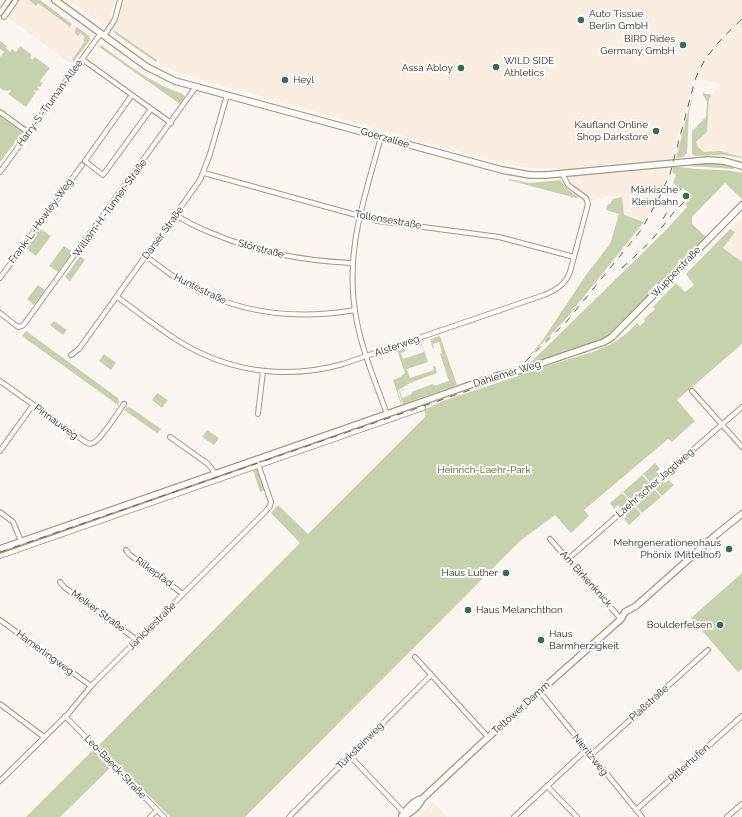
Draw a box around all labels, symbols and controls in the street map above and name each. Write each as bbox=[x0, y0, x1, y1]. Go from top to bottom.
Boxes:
place label: Auto Tissue Berlin GmbH bbox=[589, 8, 648, 32]
marker: Auto Tissue Berlin GmbH bbox=[576, 15, 586, 25]
place label: BIRD Rides Germany GmbH bbox=[600, 33, 675, 56]
marker: BIRD Rides Germany GmbH bbox=[678, 40, 688, 50]
place label: WILD SIDE Athletics bbox=[504, 55, 554, 78]
street label: Harry-S.-Truman-Allee bbox=[15, 57, 85, 149]
place label: Assa Abloy bbox=[402, 62, 453, 74]
marker: WILD SIDE Athletics bbox=[491, 62, 501, 72]
marker: Assa Abloy bbox=[456, 63, 466, 73]
place label: Heyl bbox=[293, 74, 314, 86]
marker: Heyl bbox=[280, 75, 290, 85]
place label: Kaufland Online Shop Darkstore bbox=[574, 119, 648, 142]
street label: Goerzallee bbox=[359, 125, 411, 151]
marker: Kaufland Online Shop Darkstore bbox=[651, 126, 661, 136]
street label: William-H.-Tunner-Straße bbox=[71, 157, 149, 259]
street label: Frank-L.-Howley-Weg bbox=[6, 176, 76, 266]
place label: Märkische Kleinbahn bbox=[631, 184, 678, 208]
marker: Märkische Kleinbahn bbox=[681, 191, 691, 201]
street label: Darser Straße bbox=[140, 204, 186, 262]
street label: Tollensestraße bbox=[354, 208, 422, 232]
street label: Störstraße bbox=[237, 237, 285, 261]
street label: Wupperstraße bbox=[649, 244, 703, 300]
street label: Huntestraße bbox=[172, 271, 228, 307]
street label: Alsterweg bbox=[373, 333, 421, 359]
street label: Dahlemer Weg bbox=[472, 358, 542, 390]
street label: Pinnauweg bbox=[32, 402, 80, 442]
street label: Laehr'scher Jagdweg bbox=[614, 446, 696, 520]
park label: Heinrich-Laehr-Park bbox=[437, 464, 531, 476]
place label: Mehrgenerationenhaus Phönix (Mittelhof) bbox=[614, 537, 721, 560]
marker: Mehrgenerationenhaus Phönix (Mittelhof) bbox=[724, 544, 734, 554]
street label: Am Birkenknick bbox=[558, 548, 614, 610]
street label: Rilkepfad bbox=[133, 554, 175, 590]
place label: Haus Luther bbox=[442, 567, 498, 579]
marker: Haus Luther bbox=[501, 568, 511, 578]
street label: Melker Straße bbox=[69, 587, 127, 635]
street label: Jänickestraße bbox=[125, 599, 179, 653]
place label: Haus Melanchthon bbox=[476, 604, 563, 616]
marker: Haus Melanchthon bbox=[463, 605, 473, 615]
place label: Boulderfelsen bbox=[647, 619, 712, 631]
marker: Boulderfelsen bbox=[715, 620, 725, 630]
street label: Hamerlingweg bbox=[14, 628, 76, 678]
place label: Haus Barmherzigkeit bbox=[549, 628, 619, 652]
marker: Haus Barmherzigkeit bbox=[536, 635, 546, 645]
street label: Teltower Damm bbox=[490, 679, 552, 737]
street label: Plaßstraße bbox=[627, 682, 671, 724]
street label: Türksteinweg bbox=[334, 720, 386, 772]
street label: Nieritzweg bbox=[570, 732, 610, 778]
street label: Leo-Baeck-Straße bbox=[82, 733, 148, 801]
street label: Ritterhufen bbox=[666, 741, 712, 785]

